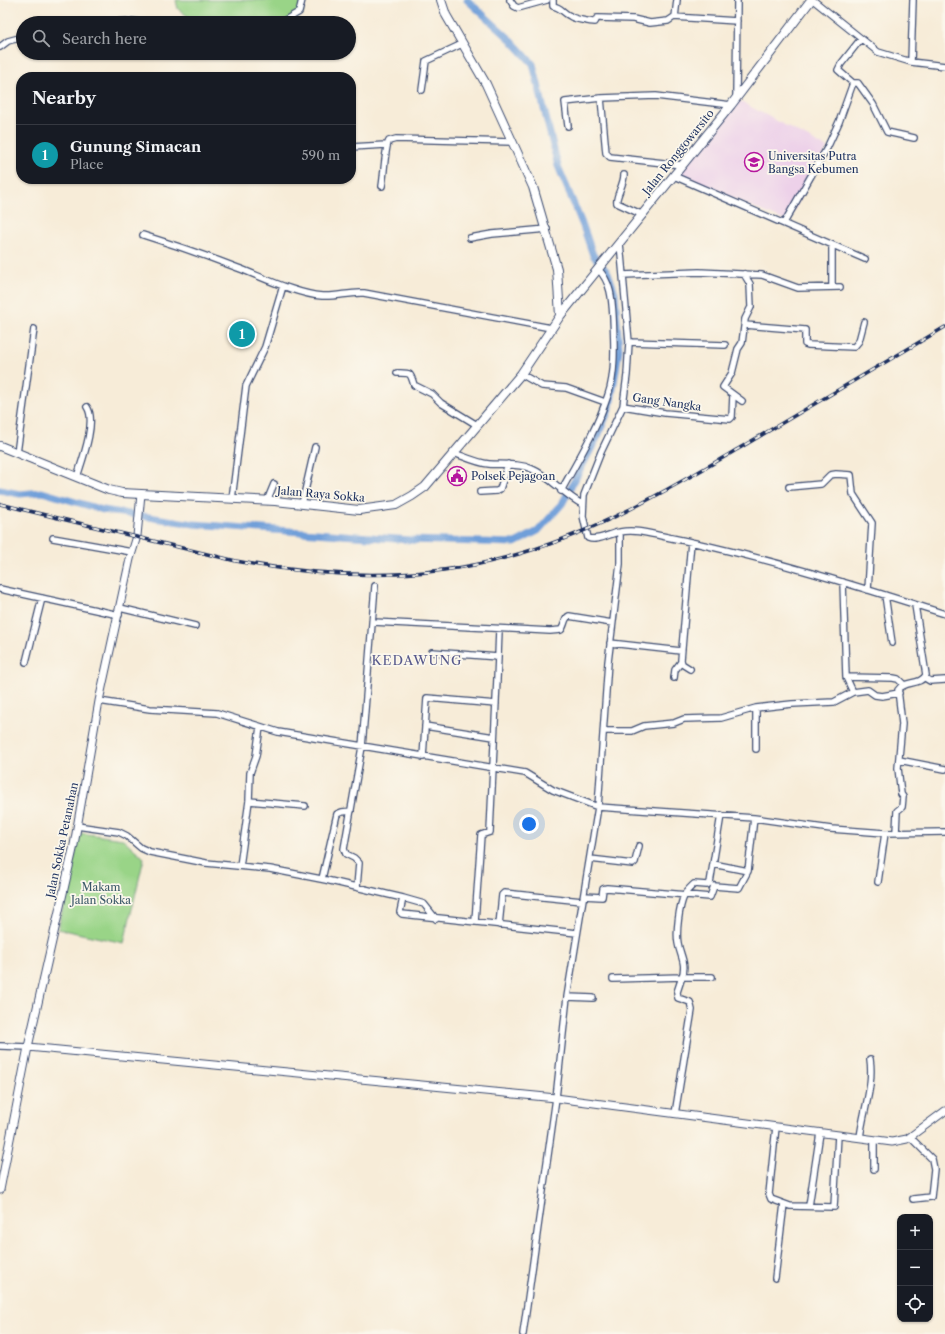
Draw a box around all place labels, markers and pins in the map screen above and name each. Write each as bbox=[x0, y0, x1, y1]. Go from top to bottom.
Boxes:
place label: Universitas Putra Bangsa Kebumen bbox=[768, 149, 859, 176]
school or university icon: Universitas Putra Bangsa Kebumen bbox=[743, 151, 765, 173]
pin: 1 bbox=[229, 319, 255, 349]
public building icon: Polsek Pejagoan bbox=[446, 465, 468, 487]
place label: Polsek Pejagoan bbox=[471, 469, 555, 483]

